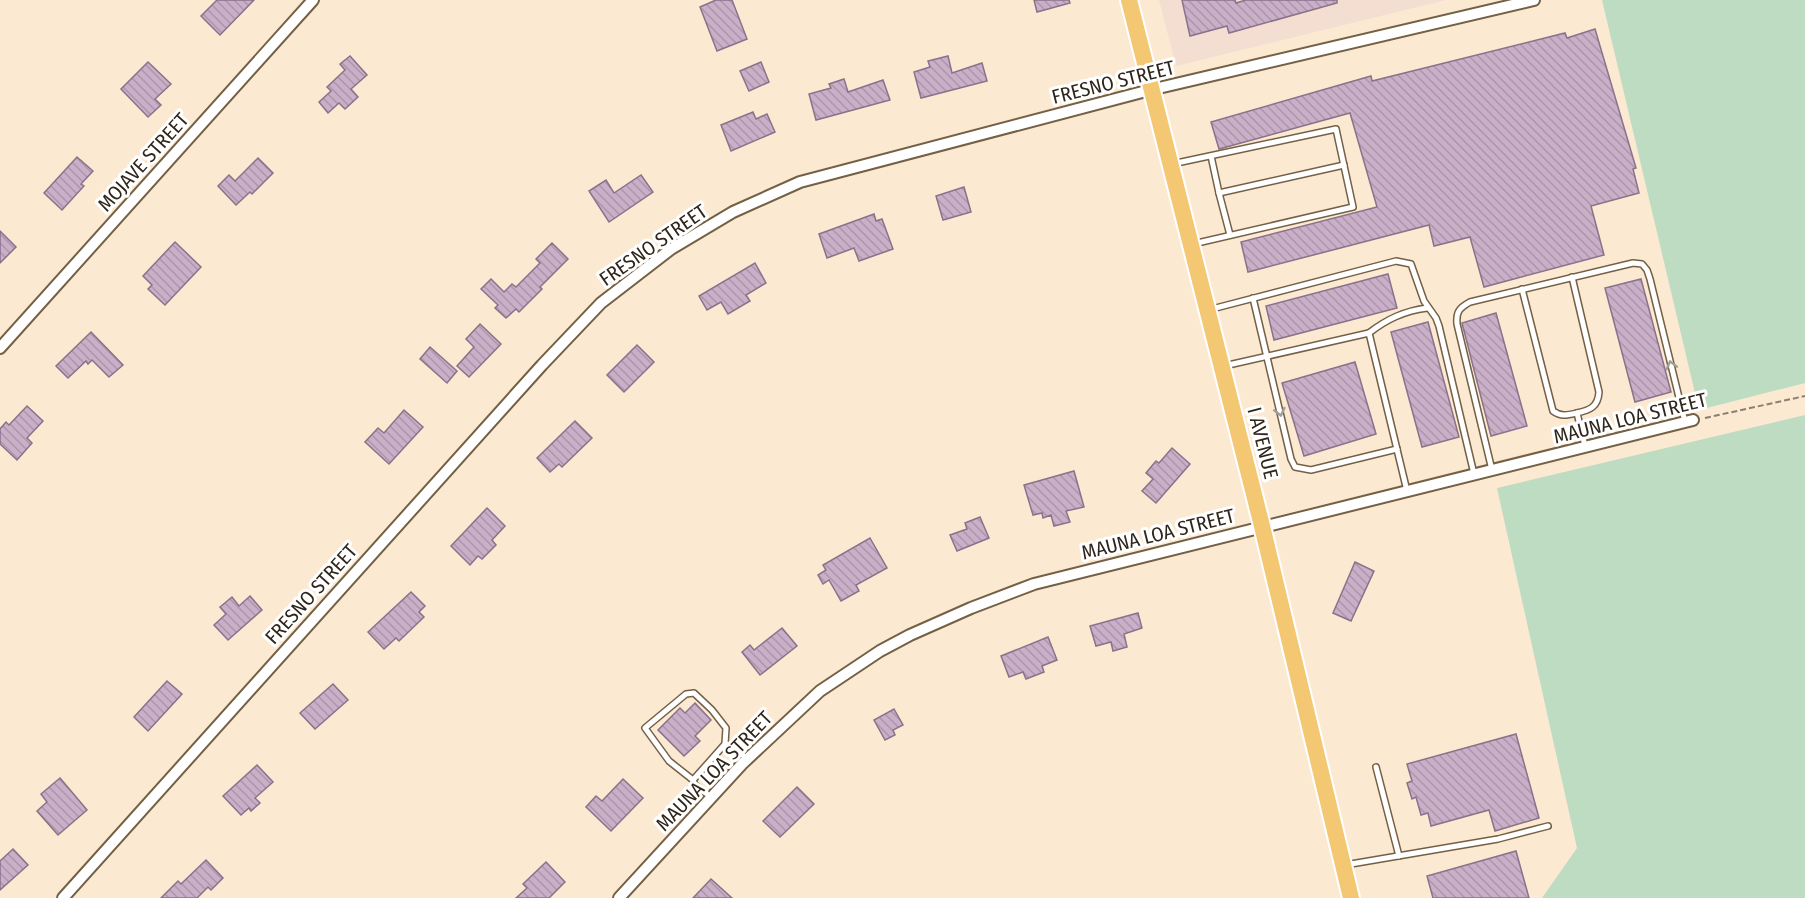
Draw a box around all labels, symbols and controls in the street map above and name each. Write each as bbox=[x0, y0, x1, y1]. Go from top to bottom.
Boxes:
street label: FRESNO STREET bbox=[1049, 55, 1178, 109]
street label: MOJAVE STREET bbox=[93, 107, 194, 216]
street label: FRESNO STREET bbox=[595, 199, 712, 291]
one-way arrow bbox=[1666, 360, 1679, 370]
street label: MAUNA LOA STREET bbox=[1551, 387, 1710, 449]
street label: I AVENUE bbox=[1243, 405, 1283, 481]
one-way arrow bbox=[1272, 407, 1285, 417]
street label: MAUNA LOA STREET bbox=[1079, 503, 1238, 565]
street label: FRESNO STREET bbox=[260, 539, 363, 649]
street label: MAUNA LOA STREET bbox=[651, 706, 778, 836]

